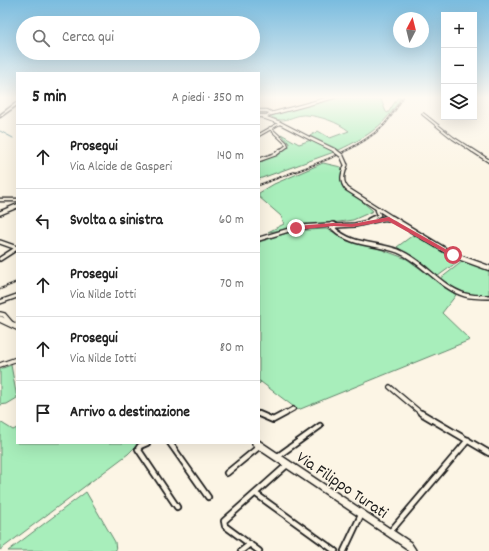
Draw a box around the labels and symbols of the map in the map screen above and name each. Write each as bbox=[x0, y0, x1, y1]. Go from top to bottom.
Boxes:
north arrow bbox=[393, 12, 429, 48]
route end bbox=[287, 219, 305, 237]
route start bbox=[444, 246, 462, 264]
street label: Via Filippo Turati bbox=[291, 447, 392, 526]

